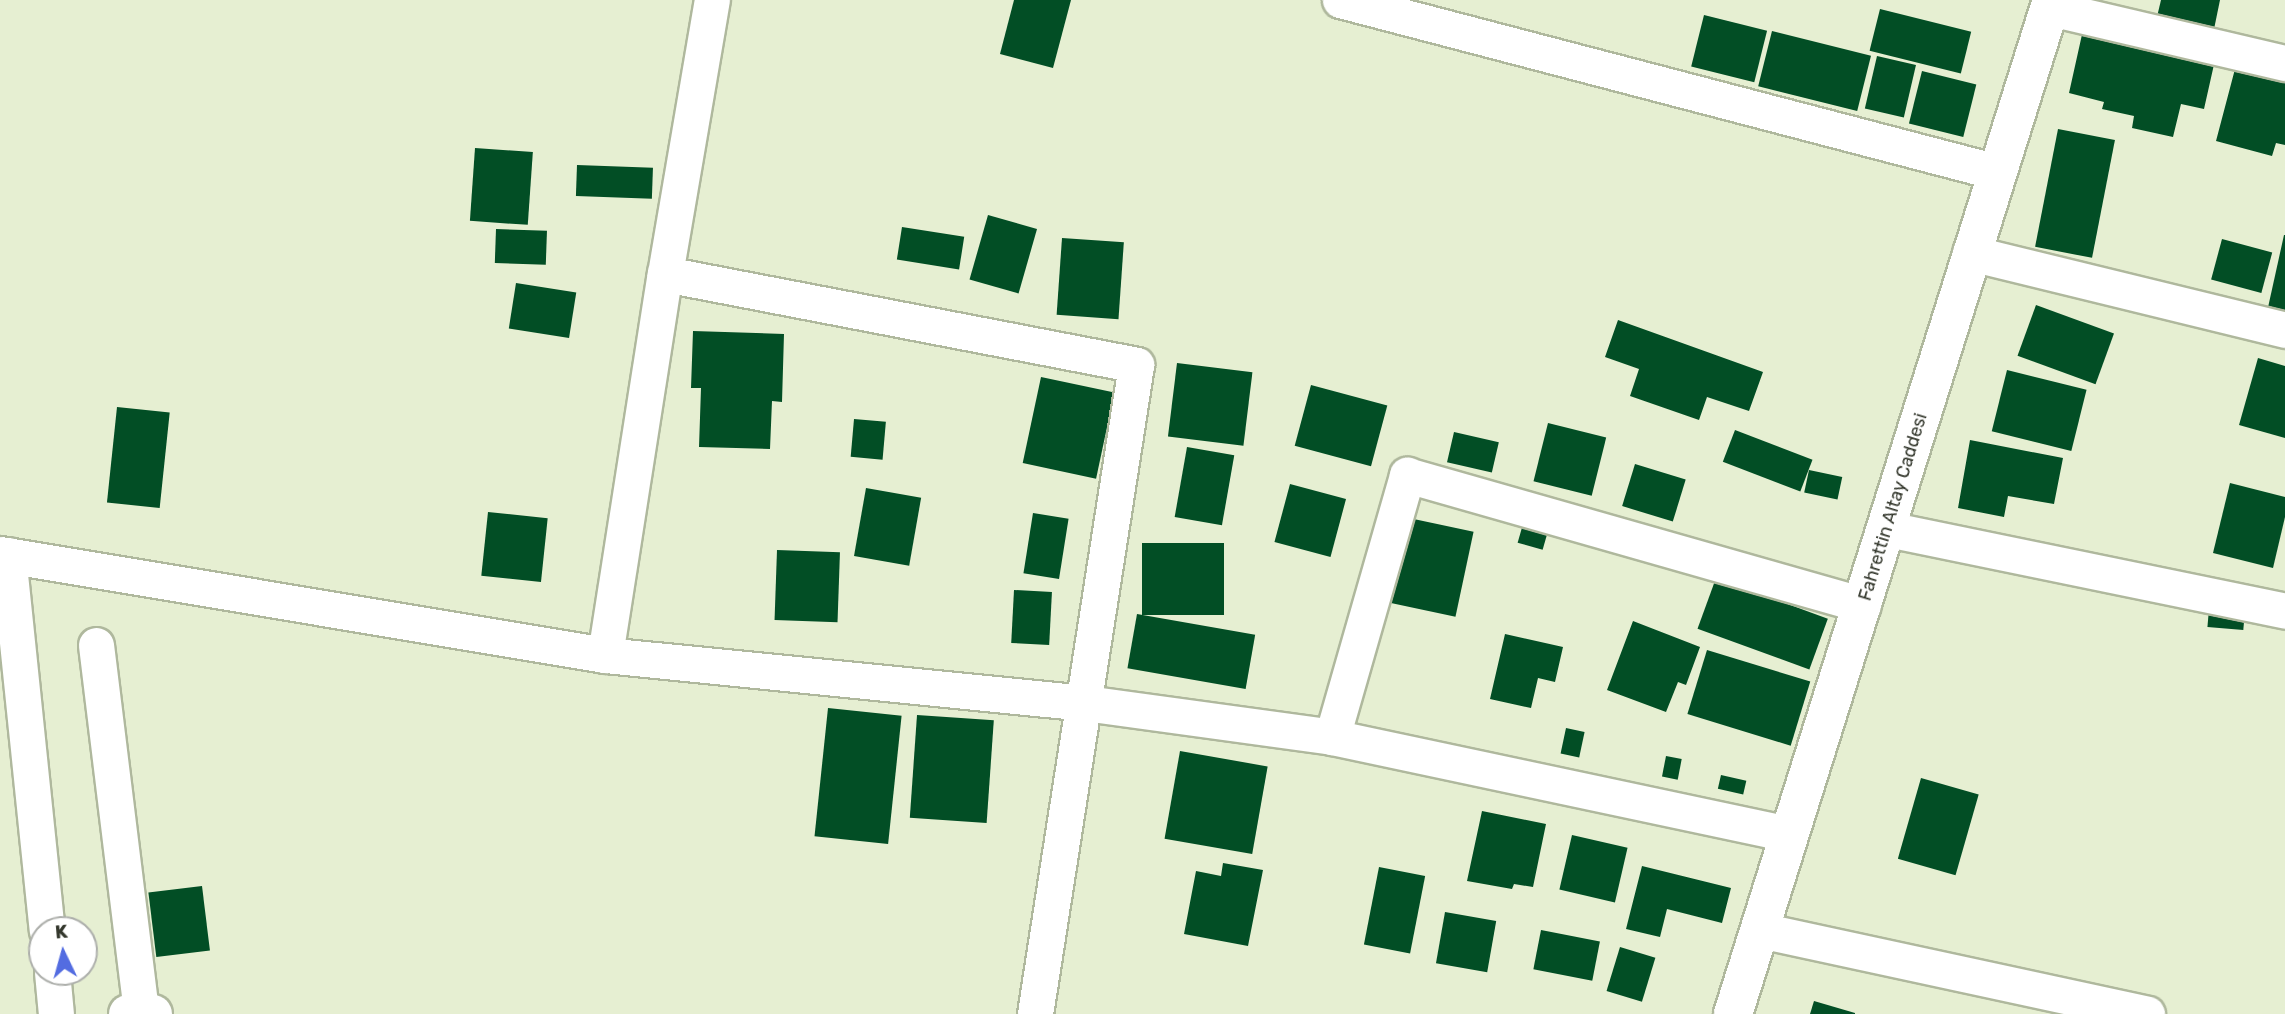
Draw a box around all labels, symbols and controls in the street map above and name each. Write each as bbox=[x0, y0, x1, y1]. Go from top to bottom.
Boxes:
street label: Fahrettin Altay Caddesi bbox=[1854, 410, 1932, 604]
north arrow bbox=[28, 916, 98, 986]
text: K bbox=[54, 920, 69, 944]

